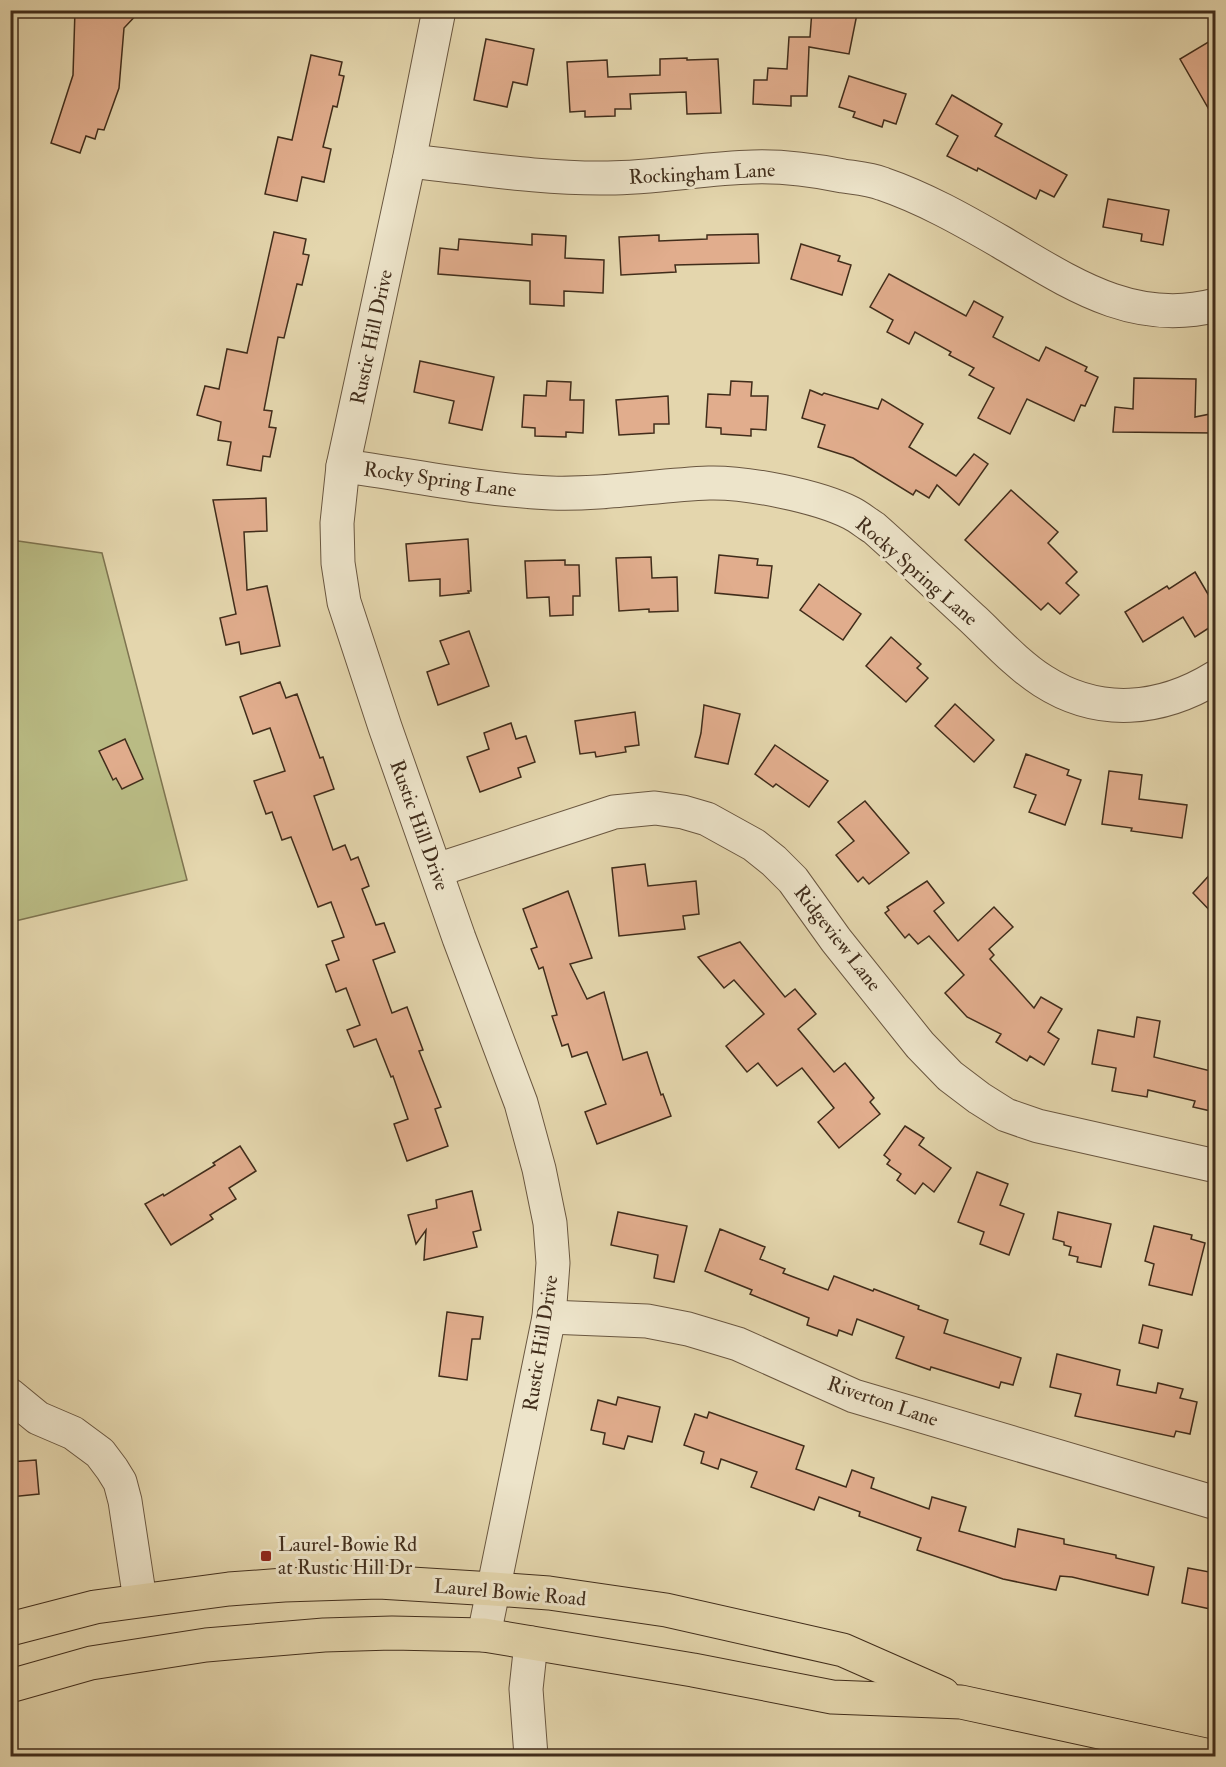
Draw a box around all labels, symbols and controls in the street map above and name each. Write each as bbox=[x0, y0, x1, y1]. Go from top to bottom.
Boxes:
street label: Rockingham Lane bbox=[628, 157, 776, 190]
street label: Rustic Hill Drive bbox=[345, 267, 398, 407]
street label: Rocky Spring Lane bbox=[362, 456, 518, 504]
street label: Rocky Spring Lane bbox=[850, 511, 983, 632]
street label: Rustic Hill Drive bbox=[384, 756, 455, 894]
street label: Ridgeview Lane bbox=[788, 880, 887, 996]
street label: Rustic Hill Drive bbox=[517, 1273, 564, 1413]
street label: Riverton Lane bbox=[824, 1371, 942, 1432]
place label: Laurel-Bowie Rd at Rustic Hill Dr bbox=[278, 1532, 417, 1580]
marker: Laurel-Bowie Rd at Rustic Hill Dr bbox=[259, 1549, 273, 1563]
street label: Laurel Bowie Road bbox=[433, 1573, 587, 1612]

